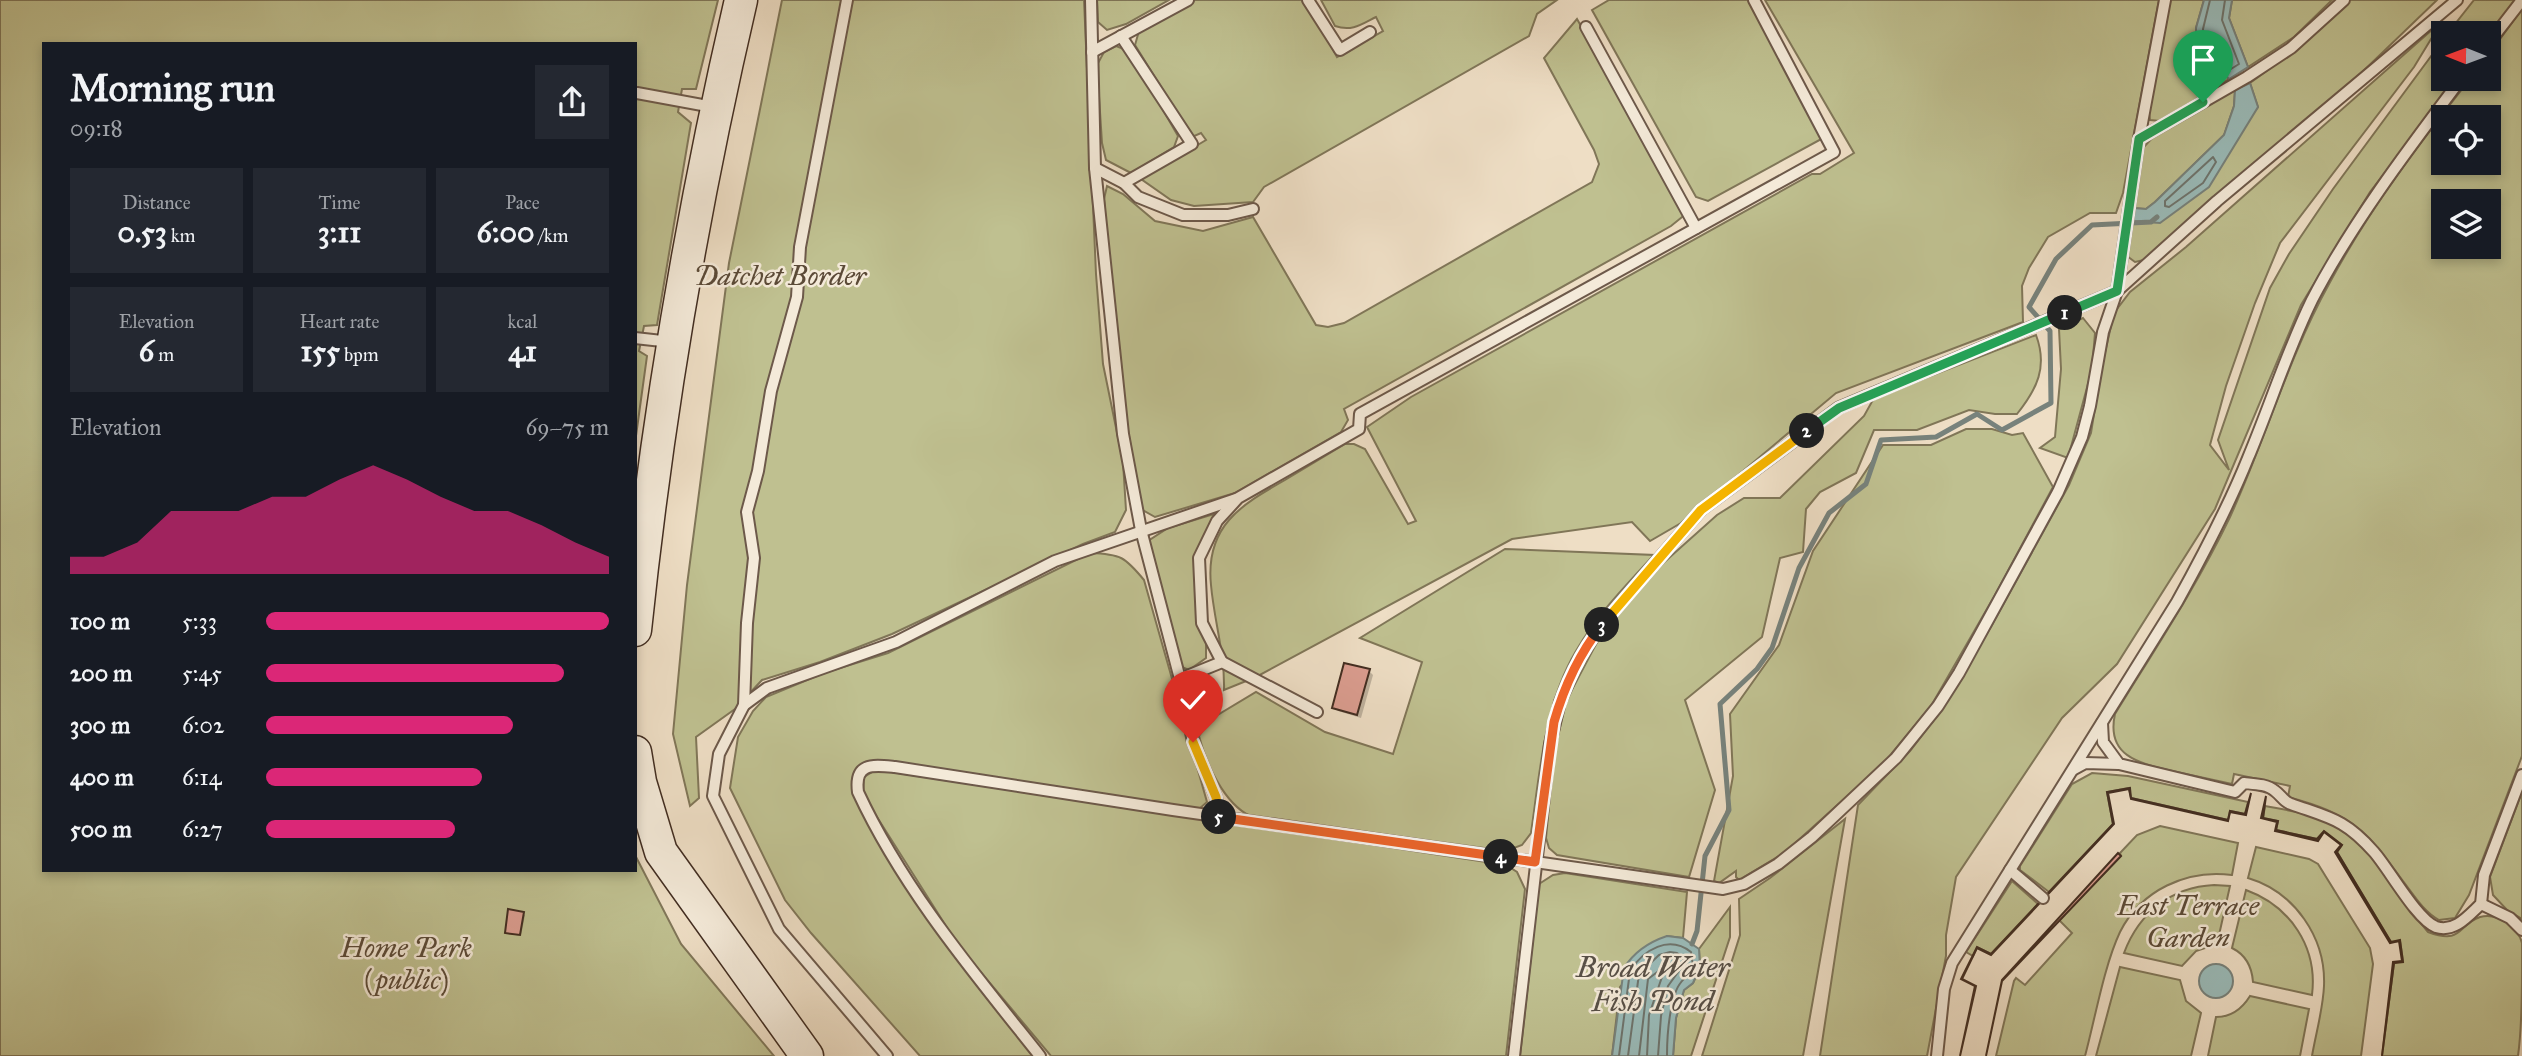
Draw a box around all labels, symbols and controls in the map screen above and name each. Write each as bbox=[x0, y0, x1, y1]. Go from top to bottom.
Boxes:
north arrow bbox=[2431, 21, 2501, 91]
map controls bbox=[2431, 21, 2501, 259]
pin bbox=[2173, 30, 2233, 102]
icon: arrive bbox=[2184, 41, 2222, 79]
text: Morning run bbox=[70, 65, 275, 111]
button: share bbox=[535, 65, 609, 139]
button: locate bbox=[2431, 105, 2501, 175]
text: 09:18 bbox=[70, 114, 123, 142]
button: layers bbox=[2431, 189, 2501, 259]
text: Distance bbox=[122, 191, 191, 214]
text: Time bbox=[318, 191, 361, 214]
text: Pace bbox=[505, 191, 540, 214]
text: 0.53 bbox=[117, 214, 167, 250]
text: 3:11 bbox=[318, 214, 361, 250]
text: 6:00 bbox=[477, 214, 534, 250]
text: km bbox=[167, 224, 196, 247]
text: /km bbox=[534, 224, 568, 247]
park label: Datchet Border bbox=[694, 258, 868, 293]
pin: 1 bbox=[2048, 296, 2082, 330]
text: 1 bbox=[2061, 301, 2068, 324]
text: Elevation bbox=[119, 310, 194, 333]
text: Heart rate bbox=[300, 310, 379, 333]
text: kcal bbox=[508, 310, 537, 333]
text: 6 bbox=[139, 333, 154, 369]
text: 155 bbox=[300, 333, 340, 369]
text: 41 bbox=[508, 333, 537, 369]
text: m bbox=[154, 343, 174, 366]
text: bpm bbox=[340, 343, 379, 366]
text: Elevation bbox=[70, 413, 161, 441]
text: 69–75 m bbox=[526, 413, 609, 441]
pin: 2 bbox=[1790, 414, 1825, 448]
text: 2 bbox=[1802, 419, 1811, 442]
text: 100 m bbox=[70, 607, 130, 635]
text: 5:33 bbox=[182, 607, 217, 635]
pin: 3 bbox=[1584, 608, 1620, 642]
text: 3 bbox=[1598, 613, 1605, 636]
text: 200 m bbox=[70, 659, 132, 687]
text: 5:45 bbox=[182, 659, 222, 687]
pin bbox=[1163, 670, 1223, 742]
icon: check bbox=[1174, 681, 1212, 719]
text: 300 m bbox=[70, 711, 130, 739]
text: 6:02 bbox=[182, 711, 224, 739]
text: 400 m bbox=[70, 763, 134, 791]
text: 6:14 bbox=[182, 763, 222, 791]
pin: 5 bbox=[1202, 800, 1236, 834]
text: 5 bbox=[1214, 805, 1223, 828]
text: 500 m bbox=[70, 815, 132, 843]
text: 6:27 bbox=[182, 815, 223, 843]
pin: 4 bbox=[1484, 840, 1518, 874]
text: 4 bbox=[1495, 845, 1506, 868]
park label: East Terrace Garden bbox=[2116, 888, 2260, 955]
park label: Home Park (public) bbox=[339, 930, 472, 997]
water label: Broad Water Fish Pond bbox=[1574, 949, 1731, 1019]

